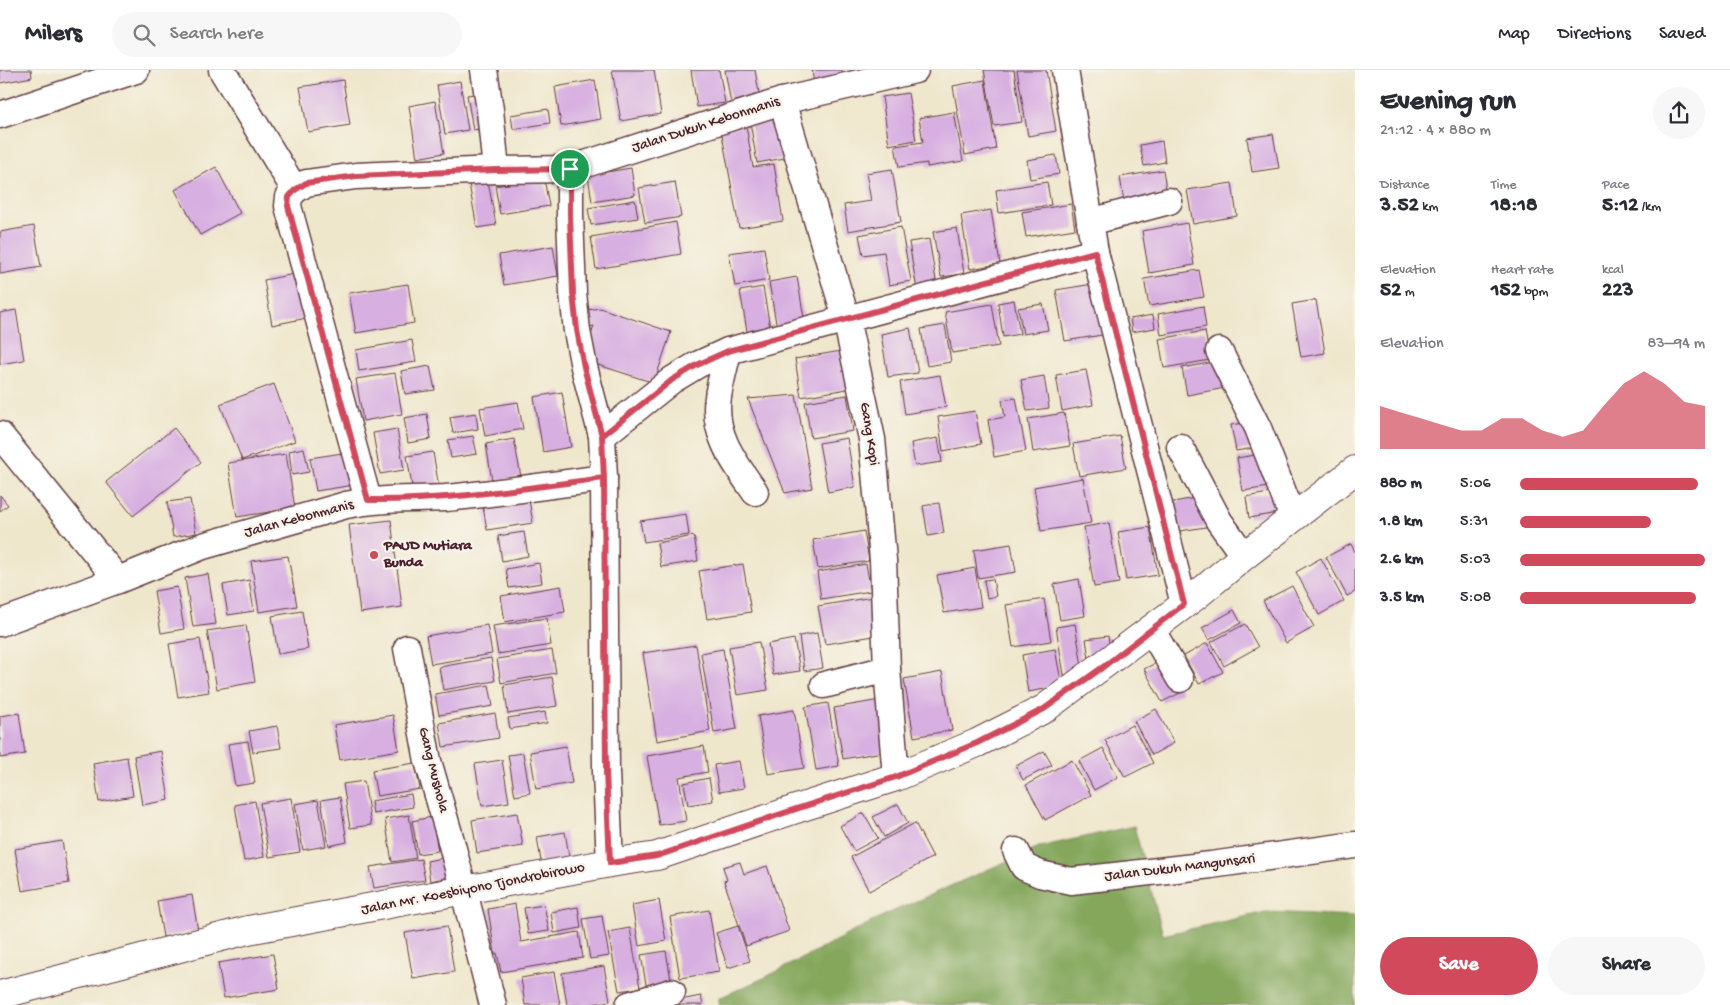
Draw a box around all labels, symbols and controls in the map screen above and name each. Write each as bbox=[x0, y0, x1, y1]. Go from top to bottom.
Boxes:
search box bbox=[112, 12, 462, 57]
text: Milers bbox=[25, 20, 82, 49]
icon: search bbox=[130, 21, 158, 49]
text: Search here bbox=[170, 23, 263, 46]
text: Map bbox=[1498, 24, 1530, 45]
text: Directions bbox=[1558, 24, 1631, 45]
text: Saved bbox=[1659, 24, 1705, 45]
text: Evening run bbox=[1380, 86, 1516, 119]
button: share bbox=[1653, 87, 1705, 139]
street label: Jalan Dukuh Kebonmanis bbox=[630, 92, 783, 157]
text: 21:12 · 4 × 880 m bbox=[1380, 122, 1491, 141]
pin bbox=[549, 148, 591, 190]
icon: arrive bbox=[556, 155, 584, 183]
text: Distance bbox=[1380, 177, 1429, 194]
text: Time bbox=[1491, 177, 1517, 194]
text: Pace bbox=[1602, 177, 1629, 194]
text: 3.52 bbox=[1380, 194, 1419, 219]
text: 18:18 bbox=[1491, 194, 1538, 219]
text: 5:12 bbox=[1602, 194, 1638, 219]
text: km bbox=[1419, 199, 1438, 216]
text: /km bbox=[1638, 199, 1661, 216]
text: Elevation bbox=[1380, 262, 1436, 279]
text: Heart rate bbox=[1491, 262, 1554, 279]
text: kcal bbox=[1602, 262, 1624, 279]
text: 52 bbox=[1380, 279, 1401, 304]
text: 152 bbox=[1491, 279, 1521, 304]
text: 223 bbox=[1602, 279, 1634, 304]
text: m bbox=[1401, 284, 1415, 301]
text: bpm bbox=[1521, 284, 1548, 301]
text: Elevation bbox=[1380, 335, 1444, 354]
text: 83–94 m bbox=[1647, 335, 1705, 354]
street label: Gang Kopi bbox=[855, 401, 883, 467]
text: 880 m bbox=[1380, 475, 1422, 494]
text: 5:06 bbox=[1460, 475, 1491, 494]
street label: Jalan Kebonmanis bbox=[242, 496, 356, 542]
text: 1.8 km bbox=[1380, 513, 1423, 532]
text: 5:31 bbox=[1460, 513, 1488, 532]
place label: PAUD Mutiara Bunda bbox=[383, 537, 473, 572]
marker: PAUD Mutiara Bunda bbox=[368, 549, 380, 561]
text: 2.6 km bbox=[1380, 551, 1423, 570]
text: 5:03 bbox=[1460, 551, 1491, 570]
text: 3.5 km bbox=[1380, 589, 1424, 608]
text: 5:08 bbox=[1460, 589, 1491, 608]
street label: Gang Mushola bbox=[414, 725, 452, 815]
street label: Jalan Dukuh Mangunsari bbox=[1104, 850, 1256, 886]
street label: Jalan Mr. Koesbiyono Tjondrobirowo bbox=[360, 858, 586, 920]
button: Save bbox=[1380, 937, 1538, 995]
button: Share bbox=[1548, 937, 1705, 995]

